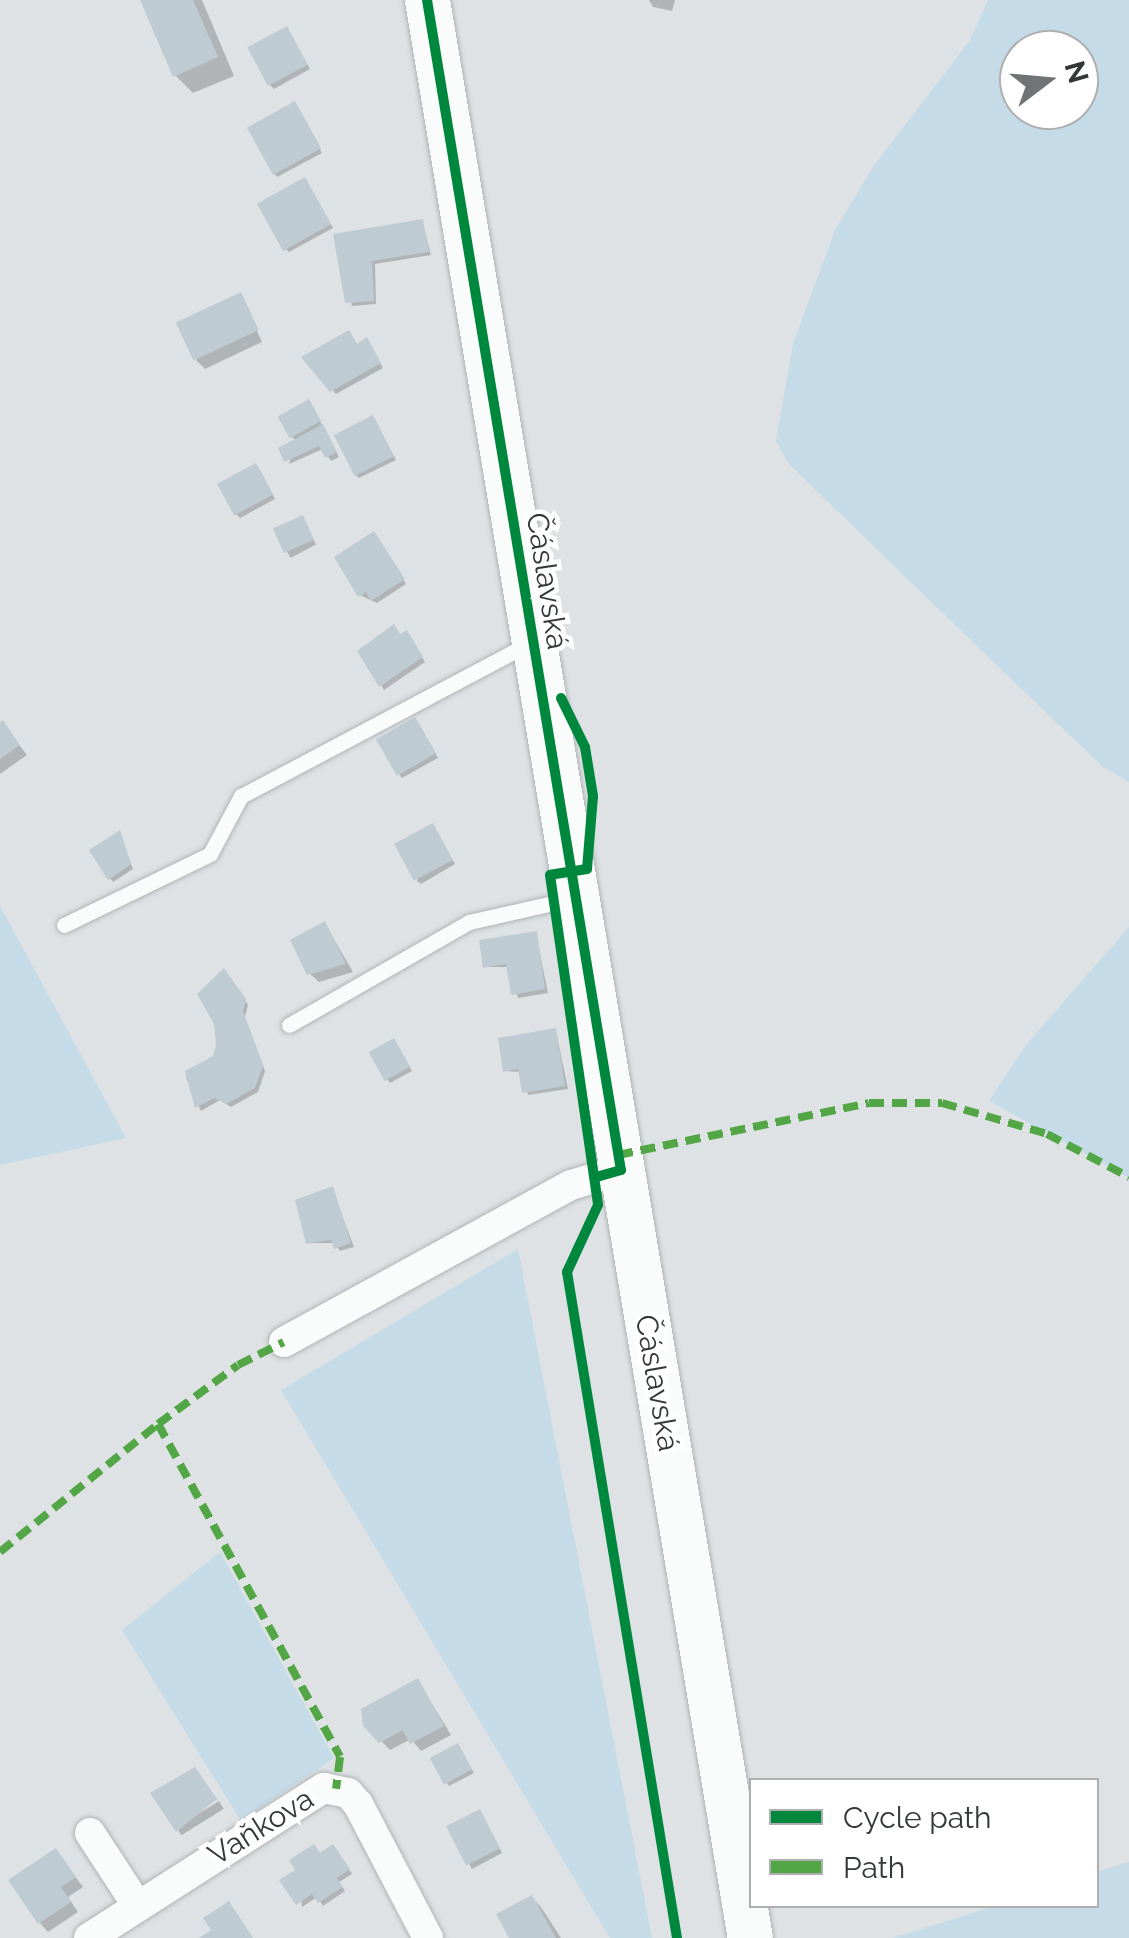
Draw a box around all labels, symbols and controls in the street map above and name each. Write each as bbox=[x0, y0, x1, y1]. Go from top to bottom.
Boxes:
north arrow bbox=[999, 30, 1099, 130]
text: N bbox=[1058, 57, 1095, 87]
street label: Čáslavská bbox=[518, 510, 576, 652]
street label: Čáslavská bbox=[627, 1312, 687, 1454]
legend bbox=[749, 1778, 1099, 1908]
street label: Vaňkova bbox=[202, 1781, 320, 1873]
text: Cycle path bbox=[843, 1800, 991, 1835]
text: Path bbox=[843, 1850, 905, 1885]

